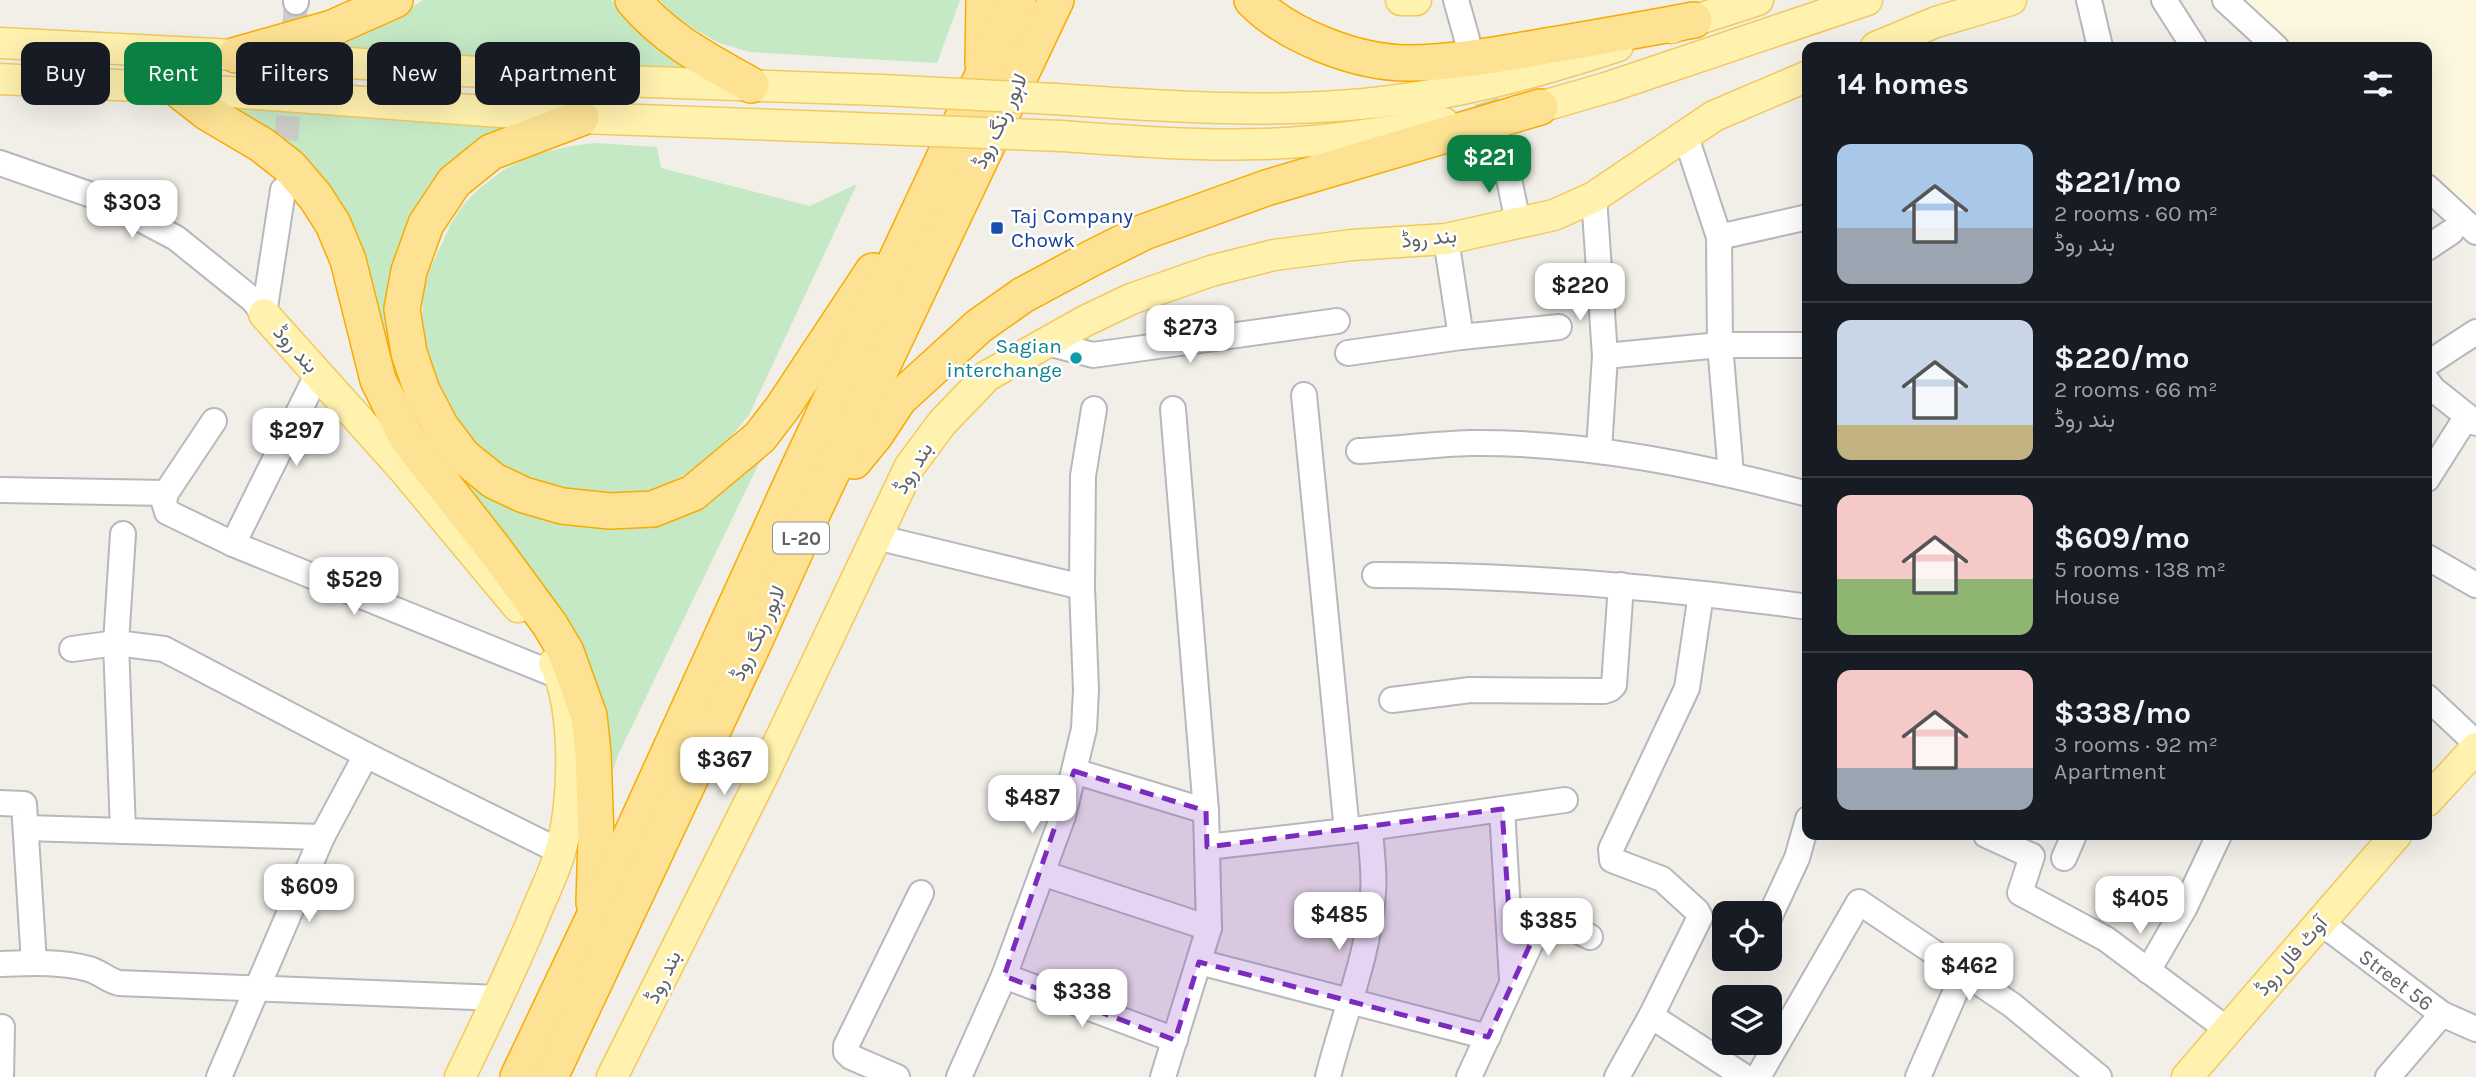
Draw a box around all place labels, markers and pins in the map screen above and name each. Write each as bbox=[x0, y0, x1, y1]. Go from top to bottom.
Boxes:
pin: $221 bbox=[1448, 136, 1530, 195]
pin: $303 bbox=[91, 180, 173, 240]
place label: Taj Company Chowk bbox=[1011, 204, 1133, 252]
marker: Taj Company Chowk bbox=[989, 220, 1005, 236]
pin: $220 bbox=[1539, 264, 1621, 323]
pin: $273 bbox=[1149, 306, 1231, 365]
place label: Sagian interchange bbox=[946, 334, 1062, 382]
marker: Sagian interchange bbox=[1068, 350, 1084, 366]
pin: $297 bbox=[255, 408, 337, 468]
pin: $529 bbox=[313, 558, 395, 617]
pin: $367 bbox=[683, 738, 765, 797]
pin: $487 bbox=[991, 776, 1073, 835]
pin: $609 bbox=[268, 864, 350, 924]
pin: $405 bbox=[2099, 876, 2181, 936]
pin: $485 bbox=[1298, 892, 1380, 952]
pin: $385 bbox=[1507, 898, 1589, 958]
pin: $462 bbox=[1928, 944, 2010, 1003]
pin: $338 bbox=[1041, 970, 1123, 1029]

